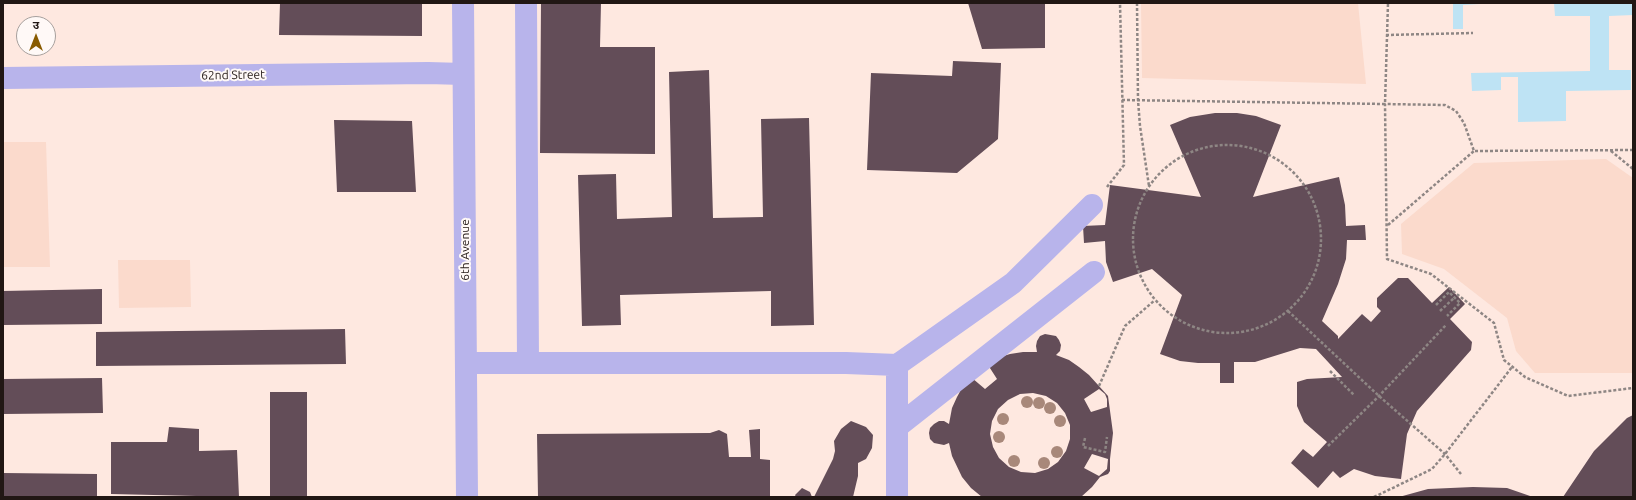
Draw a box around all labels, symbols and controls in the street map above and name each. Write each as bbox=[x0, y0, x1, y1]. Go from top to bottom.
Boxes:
north arrow bbox=[16, 16, 56, 56]
text: उ bbox=[33, 19, 39, 31]
street label: 62nd Street bbox=[201, 67, 265, 83]
street label: 6th Avenue bbox=[458, 219, 472, 281]

